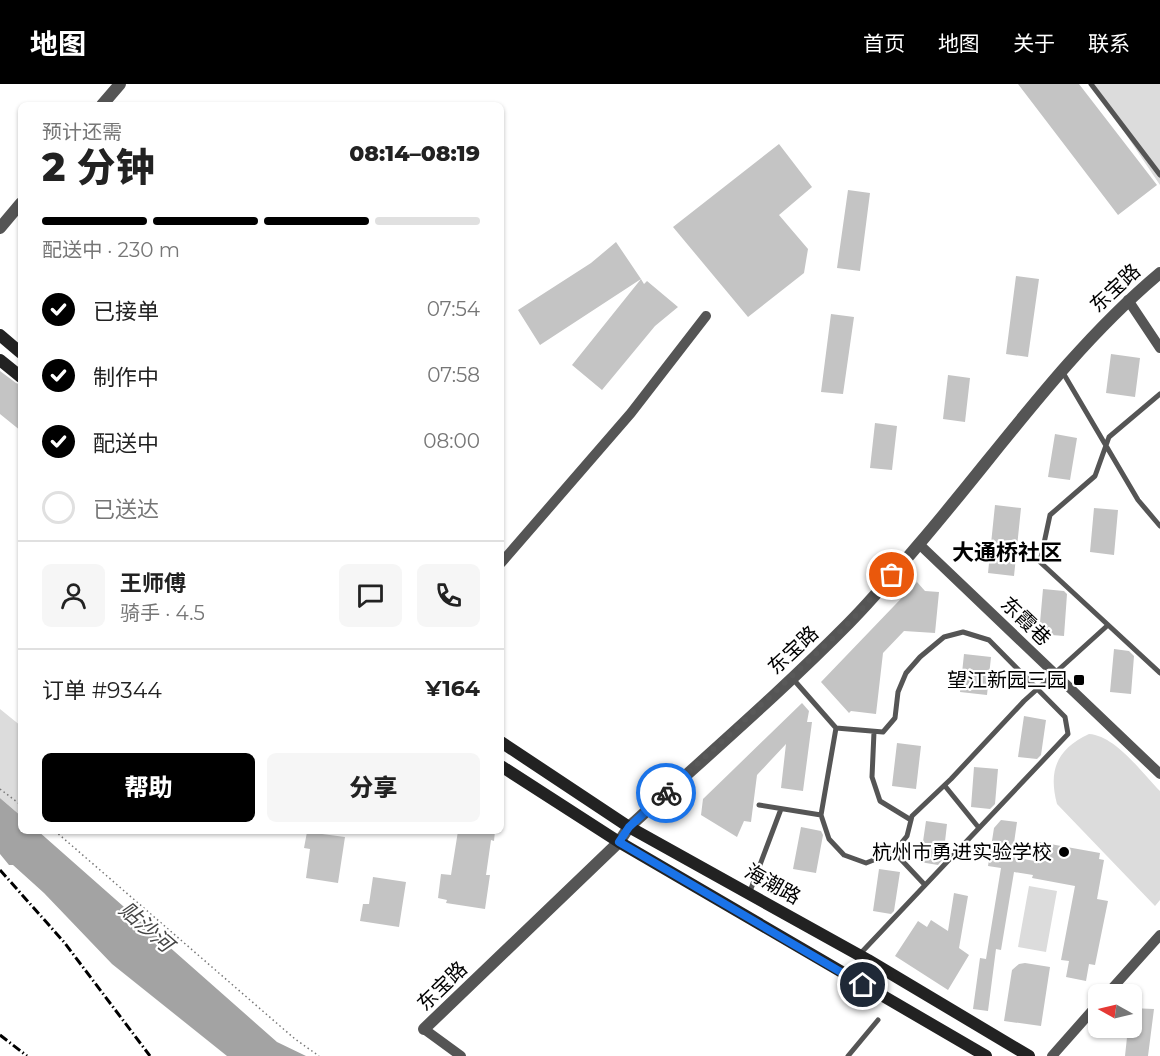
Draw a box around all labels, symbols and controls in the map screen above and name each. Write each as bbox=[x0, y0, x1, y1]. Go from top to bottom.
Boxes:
text: 地图 bbox=[30, 27, 86, 61]
text: 首页 bbox=[863, 31, 905, 56]
text: 地图 bbox=[938, 31, 980, 56]
text: 关于 bbox=[1013, 31, 1055, 56]
text: 联系 bbox=[1088, 31, 1130, 56]
text: 预计还需 bbox=[42, 120, 122, 144]
text: 08:14–08:19 bbox=[349, 140, 480, 167]
text: 2 分钟 bbox=[42, 143, 155, 191]
text: 配送中 · 230 m bbox=[42, 238, 180, 262]
street label: 东宝路 bbox=[1085, 259, 1145, 317]
icon: check bbox=[42, 293, 75, 326]
text: 07:54 bbox=[427, 297, 480, 321]
text: 已接单 bbox=[93, 298, 159, 325]
icon: check bbox=[42, 359, 75, 392]
text: 07:58 bbox=[427, 363, 480, 387]
text: 制作中 bbox=[93, 364, 159, 391]
icon: check bbox=[42, 425, 75, 458]
text: 08:00 bbox=[423, 429, 480, 453]
text: 配送中 bbox=[93, 430, 159, 457]
text: 已送达 bbox=[93, 496, 159, 523]
district label: 大通桥社区 bbox=[952, 539, 1062, 566]
pin bbox=[866, 549, 917, 600]
icon: bag bbox=[875, 558, 908, 591]
button: person bbox=[42, 564, 105, 627]
button: chat bbox=[339, 564, 402, 627]
button: phone bbox=[417, 564, 480, 627]
text: 王师傅 bbox=[120, 570, 186, 597]
street label: 东霞巷 bbox=[996, 592, 1056, 650]
text: 骑手 · 4.5 bbox=[120, 601, 205, 625]
street label: 东宝路 bbox=[763, 621, 823, 679]
place label: 望江新园三园 bbox=[947, 668, 1067, 692]
marker: 望江新园三园 bbox=[1072, 673, 1086, 687]
text: ¥164 bbox=[425, 675, 480, 702]
text: 订单 #9344 bbox=[42, 677, 162, 704]
button: 帮助 bbox=[42, 753, 255, 822]
button: 分享 bbox=[267, 753, 480, 822]
courier bbox=[636, 763, 696, 823]
icon: bike bbox=[650, 777, 683, 810]
place label: 杭州市勇进实验学校 bbox=[872, 840, 1052, 864]
marker: 杭州市勇进实验学校 bbox=[1057, 845, 1071, 859]
street label: 海潮路 bbox=[741, 859, 805, 909]
water label: 贴沙河 bbox=[114, 897, 181, 959]
street label: 东宝路 bbox=[412, 957, 472, 1015]
pin bbox=[837, 959, 888, 1010]
icon: home bbox=[846, 968, 879, 1001]
north arrow bbox=[1088, 984, 1142, 1038]
map controls bbox=[1088, 984, 1142, 1038]

